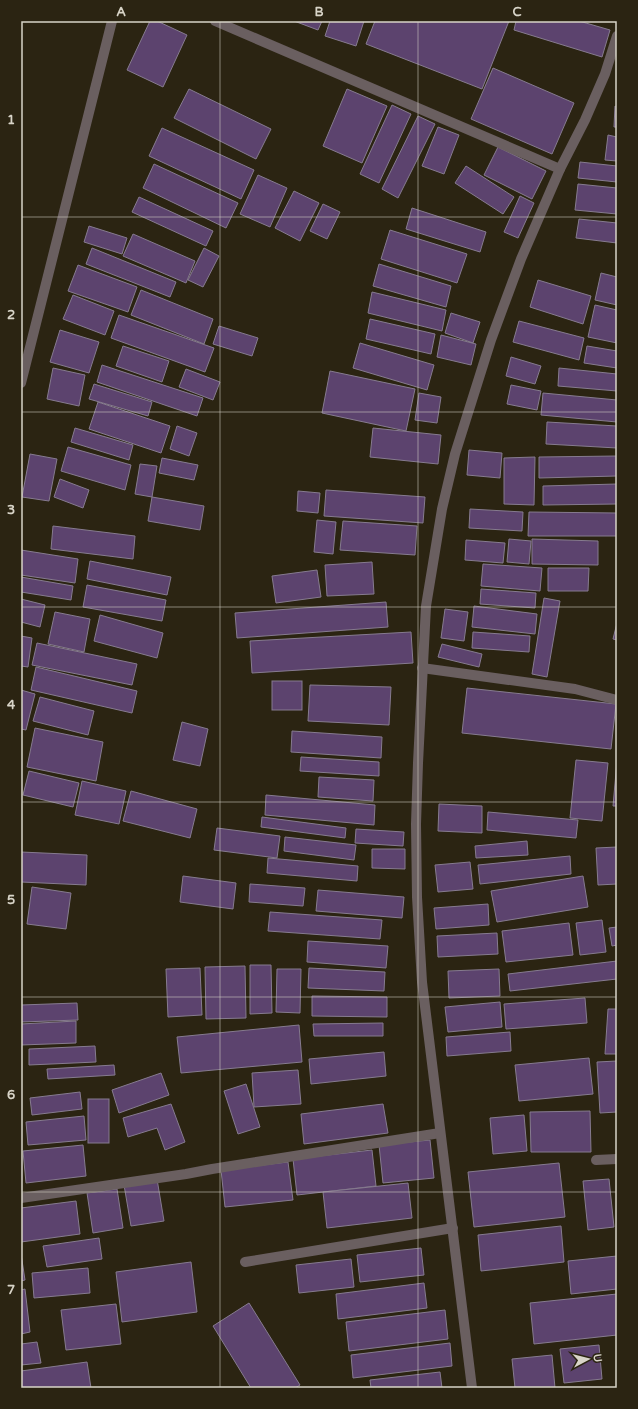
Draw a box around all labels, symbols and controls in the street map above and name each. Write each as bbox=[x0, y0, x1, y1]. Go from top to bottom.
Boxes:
text: A bbox=[116, 4, 126, 20]
text: B bbox=[314, 4, 324, 20]
text: C bbox=[512, 4, 522, 20]
text: 1 bbox=[7, 112, 15, 128]
text: 2 bbox=[7, 307, 15, 323]
text: 3 bbox=[7, 502, 15, 518]
text: 4 bbox=[7, 697, 16, 713]
text: 5 bbox=[7, 892, 15, 908]
text: 6 bbox=[7, 1087, 15, 1103]
text: 7 bbox=[7, 1282, 15, 1298]
north arrow bbox=[568, 1339, 608, 1379]
text: U bbox=[590, 1353, 604, 1363]

